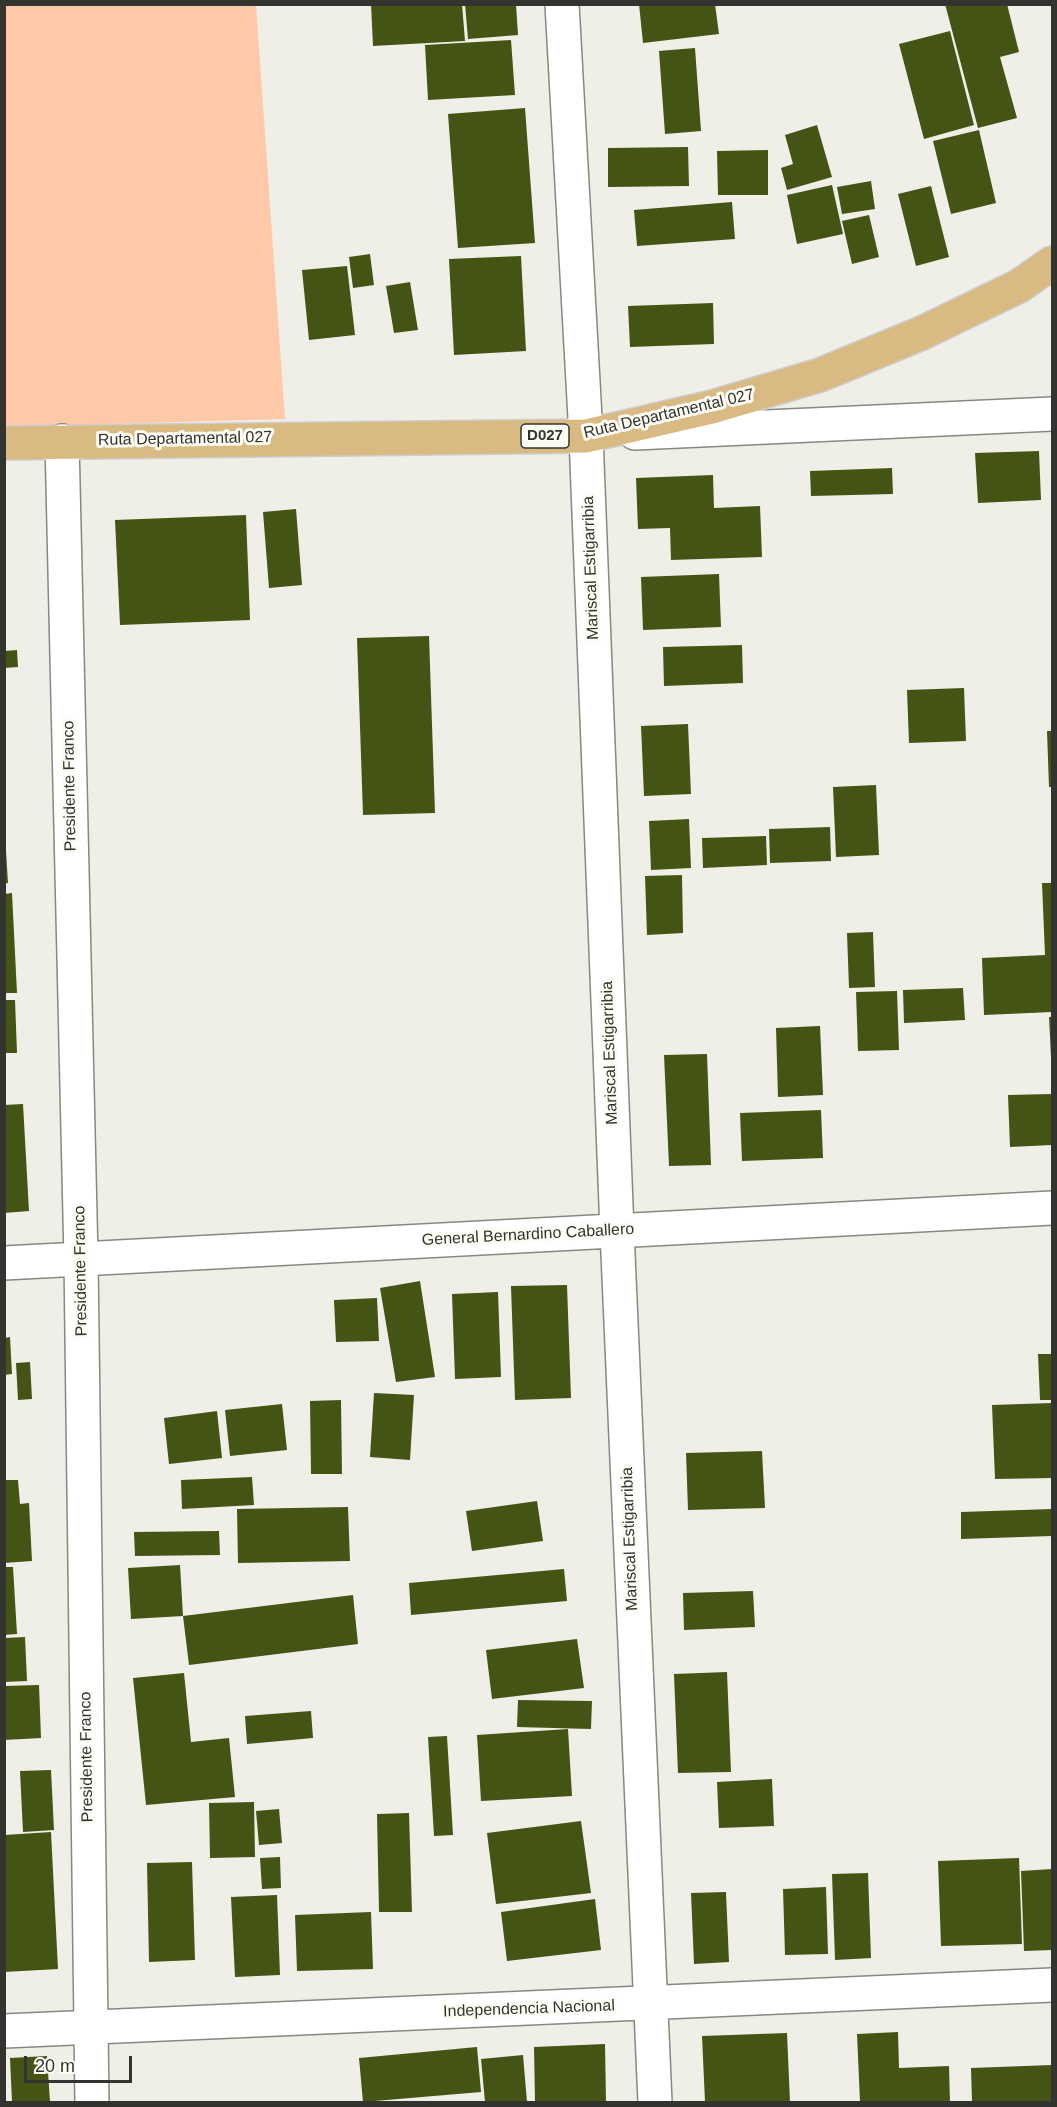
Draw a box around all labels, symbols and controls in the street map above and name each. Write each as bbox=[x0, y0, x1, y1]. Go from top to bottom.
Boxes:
street label: Ruta Departamental 027 bbox=[582, 385, 756, 443]
road number: D027 bbox=[521, 424, 569, 448]
street label: Ruta Departamental 027 bbox=[98, 428, 272, 450]
street label: Mariscal Estigarribia bbox=[579, 496, 603, 640]
street label: Presidente Franco bbox=[59, 720, 81, 852]
street label: Mariscal Estigarribia bbox=[598, 981, 622, 1125]
street label: Presidente Franco bbox=[70, 1205, 92, 1337]
street label: General Bernardino Caballero bbox=[421, 1220, 635, 1250]
street label: Mariscal Estigarribia bbox=[618, 1467, 642, 1611]
street label: Presidente Franco bbox=[76, 1691, 98, 1823]
street label: Independencia Nacional bbox=[443, 1996, 615, 2022]
scale bar bbox=[27, 2044, 135, 2082]
text: 20 m bbox=[35, 2056, 75, 2076]

